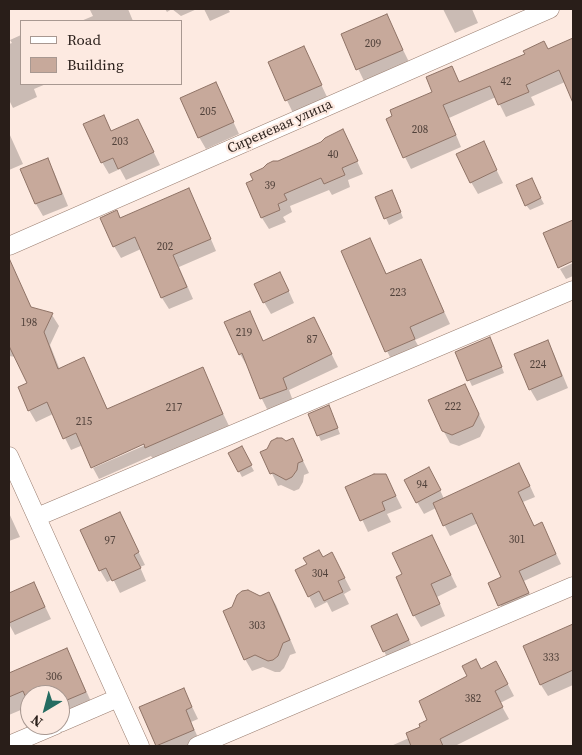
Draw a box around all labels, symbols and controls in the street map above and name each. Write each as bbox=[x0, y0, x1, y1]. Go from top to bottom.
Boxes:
legend bbox=[20, 20, 182, 85]
text: Road bbox=[67, 29, 101, 50]
house number: 209 bbox=[365, 37, 381, 51]
text: Building bbox=[67, 54, 124, 75]
house number: 42 bbox=[501, 75, 511, 89]
street label: Сиреневая улица bbox=[225, 96, 335, 158]
house number: 205 bbox=[200, 105, 216, 119]
house number: 208 bbox=[412, 123, 428, 137]
house number: 203 bbox=[112, 135, 128, 149]
house number: 40 bbox=[328, 148, 338, 162]
house number: 39 bbox=[265, 179, 275, 193]
house number: 202 bbox=[157, 240, 173, 254]
house number: 223 bbox=[390, 286, 406, 300]
house number: 198 bbox=[21, 316, 37, 330]
house number: 219 bbox=[236, 326, 252, 340]
house number: 87 bbox=[307, 333, 317, 347]
house number: 224 bbox=[530, 358, 546, 372]
house number: 222 bbox=[445, 400, 461, 414]
house number: 217 bbox=[166, 401, 182, 415]
house number: 215 bbox=[76, 415, 92, 429]
house number: 94 bbox=[417, 478, 427, 492]
house number: 301 bbox=[509, 533, 525, 547]
house number: 97 bbox=[105, 534, 115, 548]
house number: 304 bbox=[312, 567, 328, 581]
house number: 303 bbox=[249, 619, 265, 633]
house number: 333 bbox=[543, 651, 559, 665]
house number: 306 bbox=[46, 670, 62, 684]
north arrow bbox=[20, 685, 70, 735]
house number: 382 bbox=[465, 692, 481, 706]
text: N bbox=[26, 710, 47, 732]

